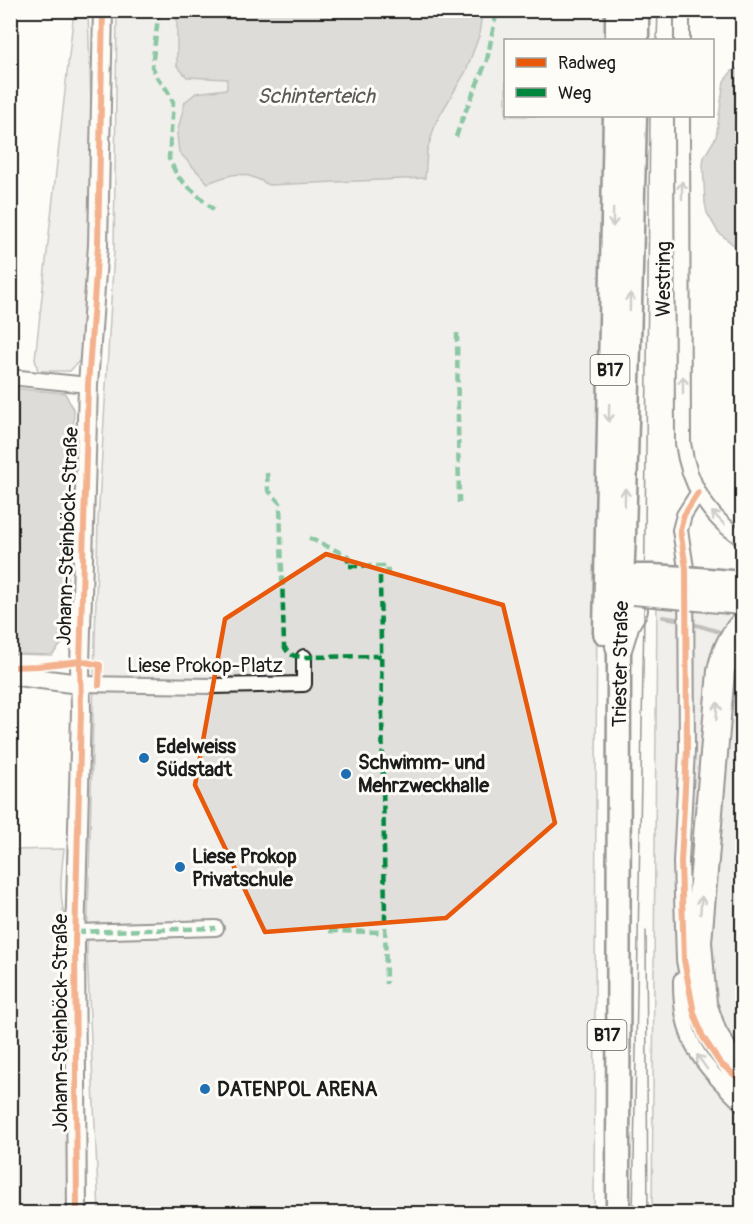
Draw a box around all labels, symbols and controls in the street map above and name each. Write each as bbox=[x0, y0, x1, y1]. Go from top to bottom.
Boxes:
legend bbox=[504, 39, 714, 117]
text: Radweg bbox=[558, 52, 616, 75]
text: Weg bbox=[558, 82, 591, 105]
water label: Schinterteich bbox=[257, 83, 376, 110]
one-way arrow bbox=[676, 180, 688, 200]
one-way arrow bbox=[607, 207, 619, 227]
street label: Westring bbox=[651, 241, 676, 317]
one-way arrow bbox=[625, 293, 636, 313]
road number: B17 bbox=[590, 355, 630, 385]
one-way arrow bbox=[677, 375, 689, 395]
one-way arrow bbox=[603, 402, 615, 422]
street label: Johann-Steinböck-Straße bbox=[51, 426, 84, 646]
one-way arrow bbox=[619, 487, 631, 507]
one-way arrow bbox=[710, 511, 725, 526]
street label: Triester Straße bbox=[607, 601, 634, 727]
street label: Liese Prokop-Platz bbox=[127, 653, 283, 678]
one-way arrow bbox=[712, 702, 723, 722]
place label: Edelweiss Südstadt bbox=[156, 734, 236, 782]
place label: Schwimm- und Mehrzweckhalle bbox=[358, 750, 490, 798]
marker: Edelweiss Südstadt bbox=[137, 751, 151, 765]
marker: Schwimm- und Mehrzweckhalle bbox=[339, 767, 353, 781]
place label: Liese Prokop Privatschule bbox=[192, 844, 297, 892]
marker: Liese Prokop Privatschule bbox=[173, 860, 187, 874]
one-way arrow bbox=[696, 896, 707, 916]
street label: Johann-Steinböck-Straße bbox=[48, 914, 73, 1132]
road number: B17 bbox=[588, 1020, 626, 1050]
one-way arrow bbox=[696, 1055, 708, 1071]
place label: DATENPOL ARENA bbox=[217, 1077, 378, 1102]
marker: DATENPOL ARENA bbox=[198, 1082, 212, 1096]

